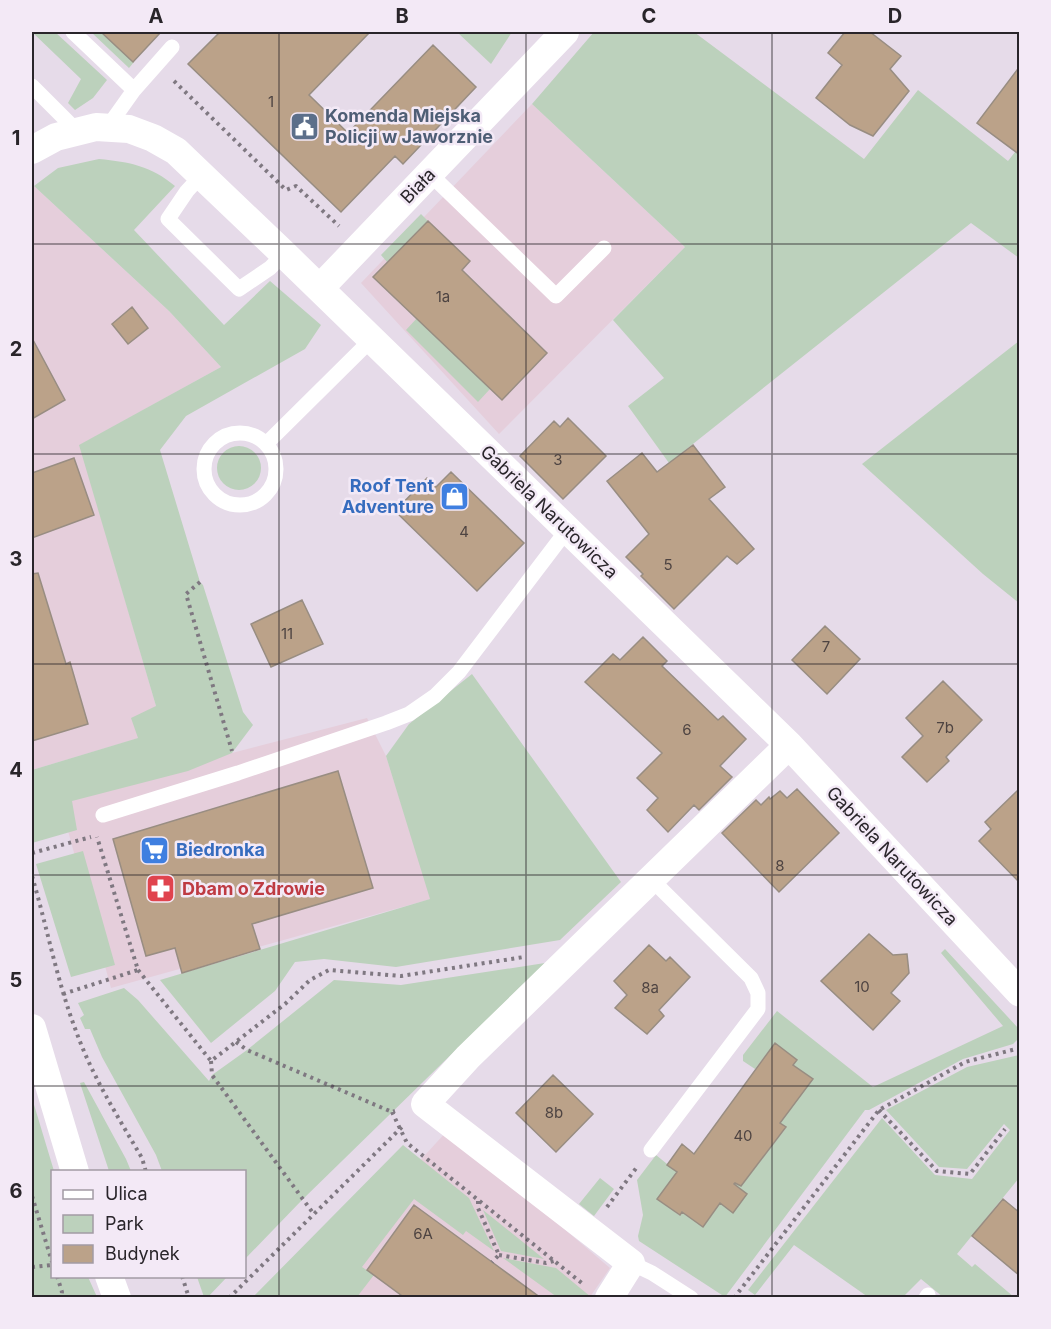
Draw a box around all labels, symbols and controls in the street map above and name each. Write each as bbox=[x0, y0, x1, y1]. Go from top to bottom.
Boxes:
text: A bbox=[149, 4, 164, 28]
text: B bbox=[395, 4, 409, 28]
text: C bbox=[642, 4, 656, 28]
text: D bbox=[888, 4, 902, 28]
house number: 1 bbox=[268, 92, 274, 111]
place label: Komenda Miejska Policji w Jaworznie bbox=[325, 105, 493, 147]
public building icon: Komenda Miejska Policji w Jaworznie bbox=[288, 110, 320, 142]
text: 1 bbox=[12, 126, 20, 150]
street label: Biała bbox=[396, 164, 439, 208]
house number: 1a bbox=[436, 287, 450, 306]
text: 2 bbox=[10, 337, 22, 361]
street label: Gabriela Narutowicza bbox=[476, 441, 622, 583]
house number: 3 bbox=[553, 450, 563, 469]
place label: Roof Tent Adventure bbox=[342, 475, 434, 517]
shop icon: Roof Tent Adventure bbox=[439, 480, 471, 512]
house number: 4 bbox=[459, 522, 469, 541]
text: 3 bbox=[10, 547, 22, 571]
house number: 5 bbox=[663, 555, 673, 574]
house number: 11 bbox=[281, 624, 293, 643]
house number: 7 bbox=[822, 637, 830, 656]
house number: 7b bbox=[936, 718, 954, 737]
house number: 6 bbox=[682, 720, 692, 739]
text: 4 bbox=[9, 758, 23, 782]
street label: Gabriela Narutowicza bbox=[822, 782, 962, 930]
supermarket icon: Biedronka bbox=[139, 834, 171, 866]
place label: Biedronka bbox=[176, 839, 265, 860]
house number: 8 bbox=[775, 856, 785, 875]
pharmacy icon: Dbam o Zdrowie bbox=[145, 873, 177, 905]
place label: Dbam o Zdrowie bbox=[182, 878, 325, 899]
text: 5 bbox=[10, 968, 22, 992]
house number: 10 bbox=[854, 977, 870, 996]
house number: 8a bbox=[641, 978, 659, 997]
house number: 8b bbox=[545, 1103, 563, 1122]
house number: 40 bbox=[733, 1126, 753, 1145]
legend bbox=[51, 1170, 246, 1278]
text: 6 bbox=[10, 1179, 23, 1203]
text: Ulica bbox=[105, 1183, 148, 1204]
text: Park bbox=[105, 1213, 144, 1234]
house number: 6A bbox=[413, 1224, 433, 1243]
text: Budynek bbox=[105, 1243, 180, 1264]

